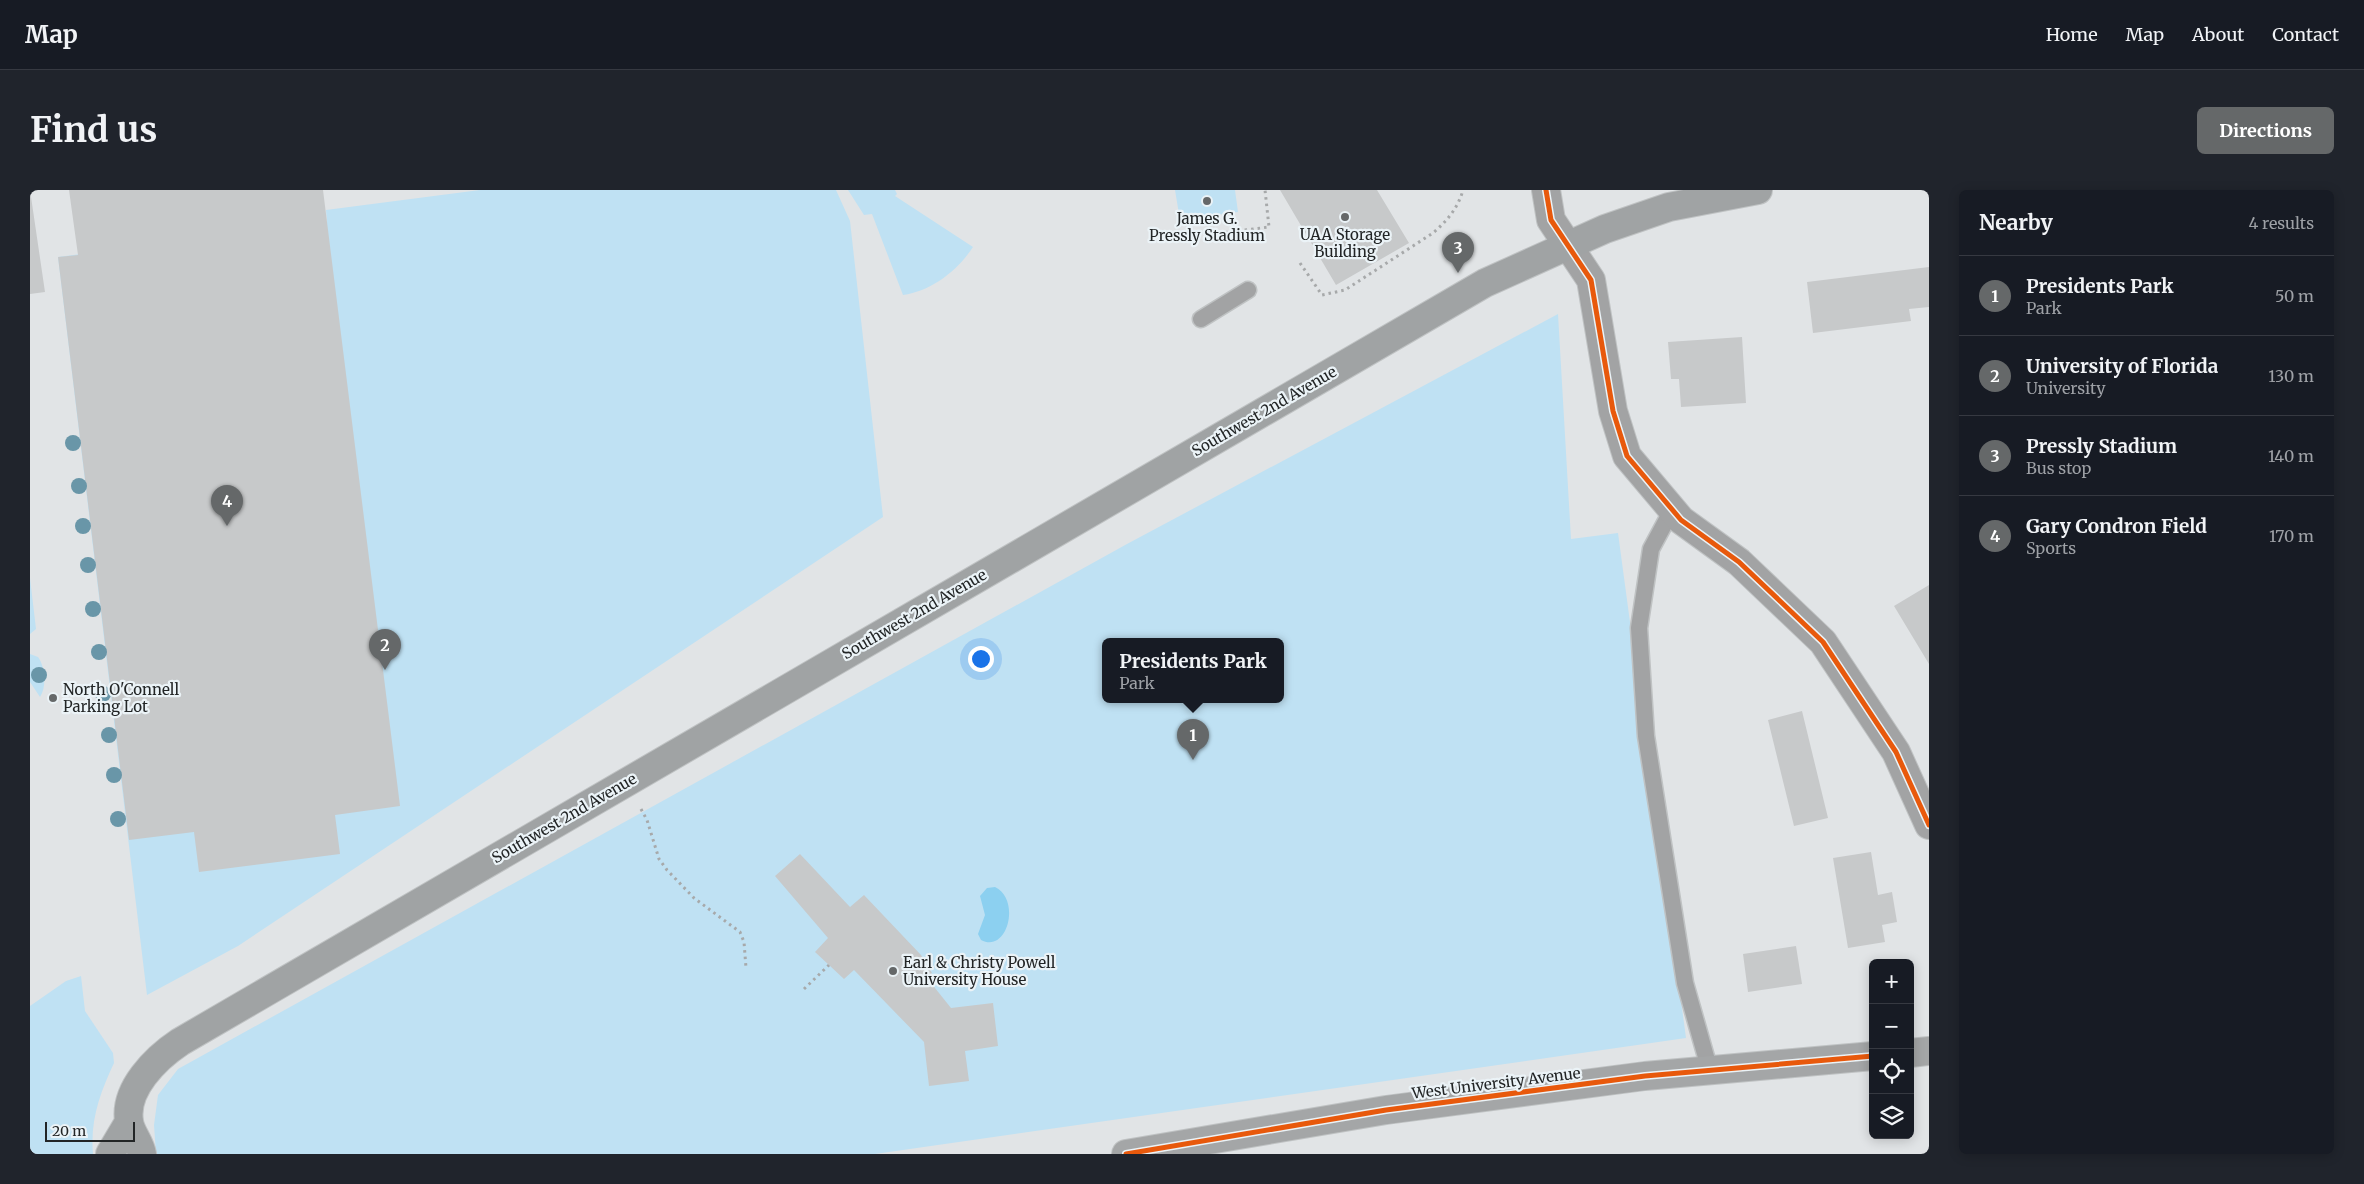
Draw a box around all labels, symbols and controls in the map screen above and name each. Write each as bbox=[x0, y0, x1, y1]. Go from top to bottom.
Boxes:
text: Map bbox=[25, 19, 78, 50]
text: Home bbox=[2046, 23, 2098, 46]
text: Map bbox=[2126, 23, 2164, 46]
text: About bbox=[2192, 23, 2244, 46]
text: Contact bbox=[2272, 23, 2339, 46]
button: Directions bbox=[2197, 107, 2334, 154]
text: Find us bbox=[30, 108, 157, 152]
marker: James G. Pressly Stadium bbox=[1201, 195, 1213, 207]
place label: James G. Pressly Stadium bbox=[1149, 209, 1265, 245]
text: Nearby bbox=[1979, 209, 2053, 236]
marker: UAA Storage Building bbox=[1339, 211, 1351, 223]
text: 4 results bbox=[2248, 213, 2314, 233]
place label: UAA Storage Building bbox=[1300, 225, 1390, 261]
pin: 3 bbox=[1442, 232, 1474, 273]
text: Presidents Park bbox=[2026, 274, 2174, 298]
text: 1 bbox=[1991, 286, 1999, 306]
text: 50 m bbox=[2275, 286, 2314, 306]
text: Park bbox=[2026, 298, 2062, 318]
text: University of Florida bbox=[2026, 354, 2218, 378]
street label: Southwest 2nd Avenue bbox=[1188, 362, 1340, 460]
text: 2 bbox=[1990, 366, 2000, 386]
text: 130 m bbox=[2268, 366, 2314, 386]
text: University bbox=[2026, 378, 2106, 398]
text: Pressly Stadium bbox=[2026, 434, 2177, 458]
text: 3 bbox=[1990, 446, 2000, 466]
text: 140 m bbox=[2268, 446, 2314, 466]
text: Bus stop bbox=[2026, 458, 2091, 478]
pin: 4 bbox=[211, 485, 243, 526]
text: Gary Condron Field bbox=[2026, 514, 2207, 538]
text: 4 bbox=[1990, 526, 2000, 546]
text: 170 m bbox=[2269, 526, 2314, 546]
text: Sports bbox=[2026, 538, 2076, 558]
street label: Southwest 2nd Avenue bbox=[838, 565, 990, 663]
pin: 2 bbox=[369, 629, 401, 670]
popup bbox=[1102, 638, 1284, 703]
your location bbox=[968, 646, 994, 672]
text: Presidents Park bbox=[1119, 649, 1267, 673]
text: Park bbox=[1119, 673, 1155, 693]
place label: North O'Connell Parking Lot bbox=[63, 680, 179, 716]
marker: North O'Connell Parking Lot bbox=[47, 692, 59, 704]
pin: 1 bbox=[1177, 719, 1209, 760]
street label: Southwest 2nd Avenue bbox=[488, 769, 640, 867]
place label: Earl & Christy Powell University House bbox=[903, 953, 1056, 989]
map controls bbox=[1869, 959, 1914, 1139]
button: + bbox=[1869, 959, 1914, 1004]
marker: Earl & Christy Powell University House bbox=[887, 965, 899, 977]
button: − bbox=[1869, 1004, 1914, 1049]
button: locate bbox=[1869, 1049, 1914, 1094]
street label: West University Avenue bbox=[1410, 1063, 1582, 1103]
button: layers bbox=[1869, 1094, 1914, 1139]
scale bar bbox=[45, 1119, 135, 1142]
text: 20 m bbox=[52, 1122, 86, 1140]

